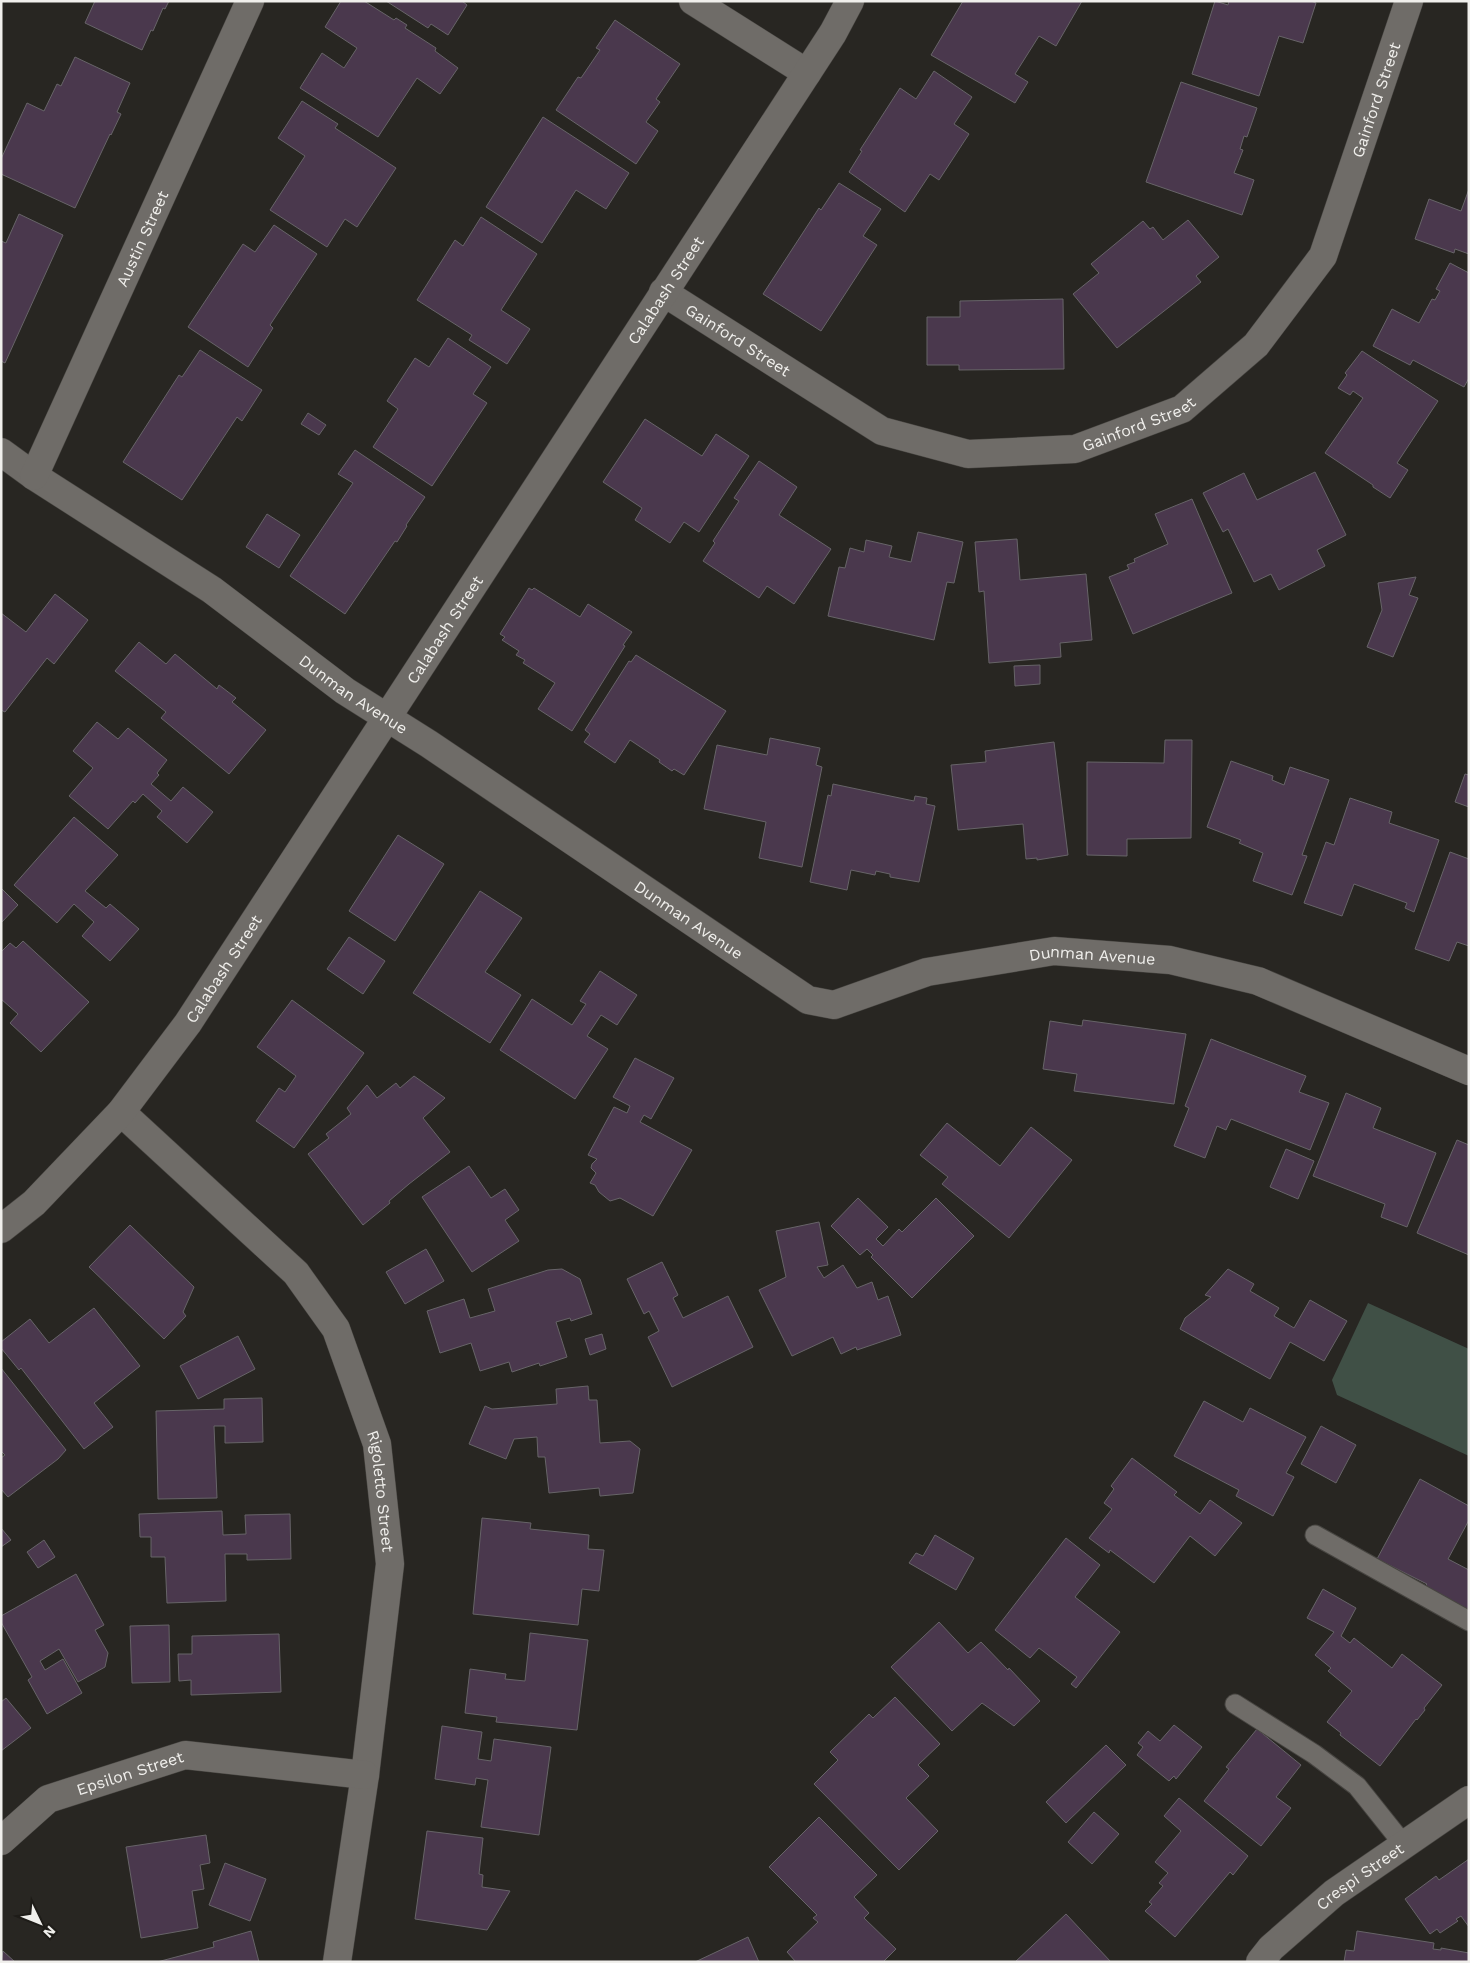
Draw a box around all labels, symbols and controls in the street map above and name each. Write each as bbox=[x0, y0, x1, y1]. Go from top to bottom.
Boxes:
street label: Gainford Street bbox=[1347, 39, 1404, 160]
street label: Austin Street bbox=[112, 187, 172, 289]
street label: Calabash Street bbox=[623, 232, 708, 348]
street label: Gainford Street bbox=[682, 299, 794, 380]
street label: Gainford Street bbox=[1079, 392, 1199, 455]
street label: Calabash Street bbox=[402, 572, 487, 687]
street label: Dunman Avenue bbox=[296, 650, 411, 738]
street label: Dunman Avenue bbox=[631, 876, 747, 963]
street label: Calabash Street bbox=[181, 911, 266, 1026]
street label: Dunman Avenue bbox=[1028, 941, 1156, 968]
street label: Rigoletto Street bbox=[363, 1428, 398, 1553]
street label: Epsilon Street bbox=[74, 1747, 186, 1799]
street label: Crespi Street bbox=[1312, 1838, 1407, 1914]
north arrow bbox=[15, 1898, 65, 1948]
text: N bbox=[40, 1923, 59, 1941]

